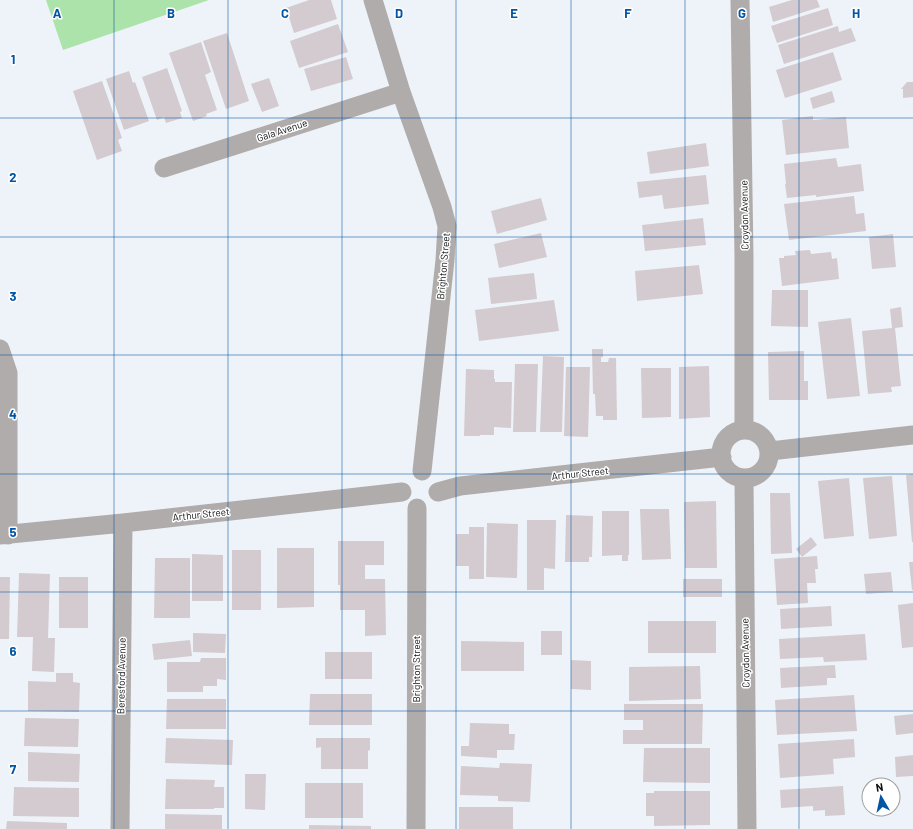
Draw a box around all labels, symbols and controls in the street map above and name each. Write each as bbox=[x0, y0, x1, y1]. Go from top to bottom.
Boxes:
text: A bbox=[53, 5, 62, 21]
text: B bbox=[167, 5, 175, 21]
text: C bbox=[281, 5, 289, 21]
text: D bbox=[395, 5, 403, 21]
text: E bbox=[510, 5, 518, 21]
text: F bbox=[624, 5, 632, 21]
text: G bbox=[738, 5, 746, 21]
text: H bbox=[852, 5, 860, 21]
text: 1 bbox=[11, 51, 15, 67]
street label: Gala Avenue bbox=[255, 116, 309, 144]
text: 2 bbox=[9, 169, 17, 185]
street label: Croydon Avenue bbox=[737, 180, 751, 250]
street label: Brighton Street bbox=[434, 232, 452, 300]
text: 3 bbox=[9, 288, 17, 304]
text: 4 bbox=[9, 406, 17, 422]
street label: Arthur Street bbox=[551, 464, 609, 482]
street label: Arthur Street bbox=[172, 505, 230, 523]
text: 5 bbox=[9, 524, 17, 540]
street label: Croydon Avenue bbox=[738, 618, 752, 688]
street label: Brighton Street bbox=[410, 635, 422, 702]
street label: Beresford Avenue bbox=[114, 638, 128, 714]
text: 6 bbox=[10, 643, 17, 659]
text: 7 bbox=[10, 761, 17, 777]
north arrow bbox=[861, 777, 901, 817]
text: N bbox=[875, 780, 884, 794]

